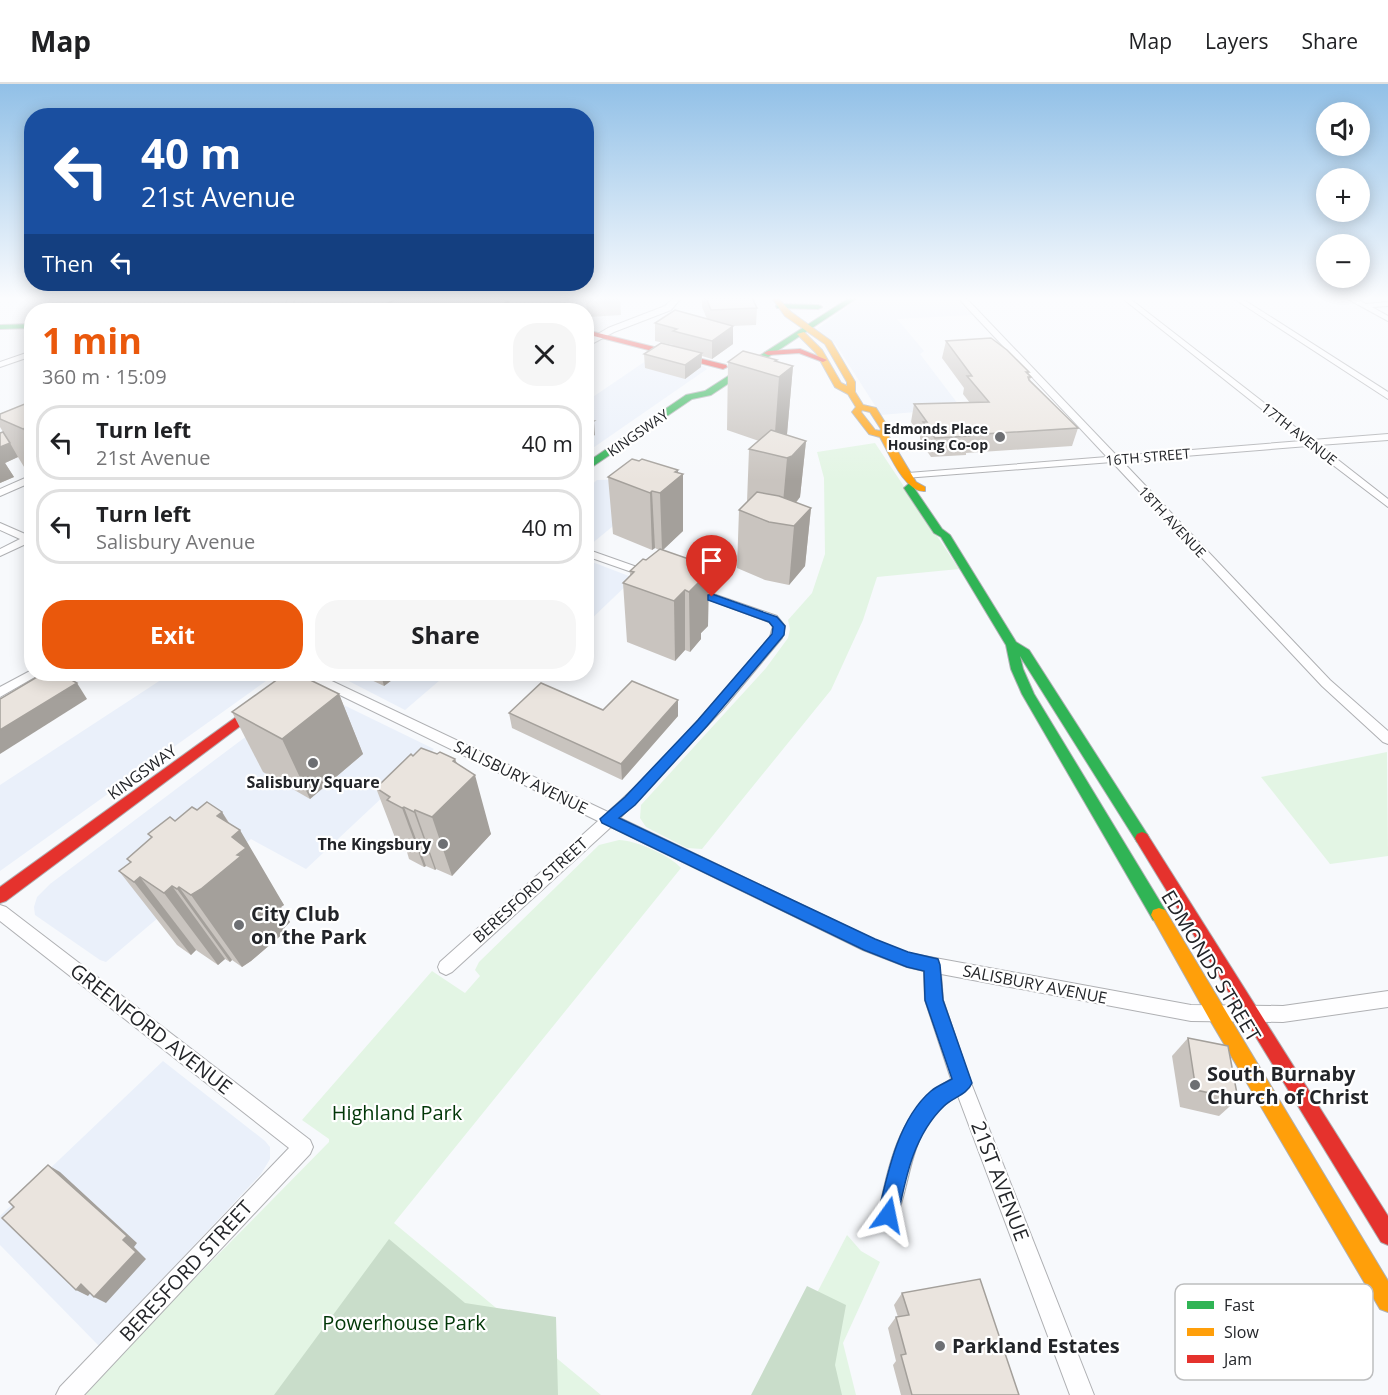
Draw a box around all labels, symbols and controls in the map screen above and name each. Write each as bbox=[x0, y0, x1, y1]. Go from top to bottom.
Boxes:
text: Map bbox=[30, 22, 91, 60]
text: Map bbox=[1129, 27, 1172, 55]
text: Layers bbox=[1205, 27, 1269, 55]
text: Share bbox=[1302, 27, 1358, 55]
map controls bbox=[1316, 102, 1370, 288]
button: sound bbox=[1316, 102, 1370, 156]
text: 40 m bbox=[141, 124, 241, 181]
icon: left bbox=[42, 132, 120, 210]
button: + bbox=[1316, 168, 1370, 222]
text: 21st Avenue bbox=[141, 178, 295, 215]
button: − bbox=[1316, 234, 1370, 288]
icon: left bbox=[105, 246, 138, 279]
text: Then bbox=[42, 248, 93, 278]
text: 1 min bbox=[42, 316, 142, 365]
button: close bbox=[513, 323, 576, 386]
text: 360 m · 15:09 bbox=[42, 363, 167, 390]
street label: 17TH AVENUE bbox=[1258, 398, 1341, 469]
street label: KINGSWAY bbox=[603, 404, 672, 461]
text: Turn left bbox=[96, 414, 191, 444]
place label: Edmonds Place Housing Co-op bbox=[883, 419, 988, 454]
icon: left bbox=[45, 426, 78, 459]
text: 40 m bbox=[522, 428, 573, 458]
marker: Edmonds Place Housing Co-op bbox=[993, 430, 1007, 444]
street label: 16TH STREET bbox=[1105, 443, 1191, 470]
text: 21st Avenue bbox=[96, 444, 210, 471]
street label: 18TH AVENUE bbox=[1134, 482, 1210, 561]
text: Turn left bbox=[96, 498, 191, 528]
icon: left bbox=[45, 510, 78, 543]
text: 40 m bbox=[522, 512, 573, 542]
text: Salisbury Avenue bbox=[96, 528, 255, 555]
pin bbox=[686, 535, 737, 597]
icon: arrive bbox=[695, 544, 728, 577]
button: Exit bbox=[42, 600, 303, 669]
button: Share bbox=[315, 600, 576, 669]
street label: SALISBURY AVENUE bbox=[450, 735, 592, 819]
street label: KINGSWAY bbox=[103, 739, 181, 805]
marker: Salisbury Square bbox=[306, 756, 320, 770]
place label: Salisbury Square bbox=[246, 771, 380, 793]
street label: BERESFORD STREET bbox=[468, 832, 592, 947]
place label: The Kingsbury bbox=[318, 833, 432, 855]
marker: The Kingsbury bbox=[436, 837, 450, 851]
street label: EDMONDS STREET bbox=[1155, 885, 1267, 1047]
place label: City Club on the Park bbox=[251, 900, 367, 950]
marker: City Club on the Park bbox=[232, 918, 246, 932]
street label: GREENFORD AVENUE bbox=[65, 957, 238, 1100]
street label: SALISBURY AVENUE bbox=[961, 959, 1109, 1009]
place label: South Burnaby Church of Christ bbox=[1207, 1060, 1369, 1110]
marker: South Burnaby Church of Christ bbox=[1188, 1078, 1202, 1092]
park label: Highland Park bbox=[332, 1099, 463, 1126]
street label: 21ST AVENUE bbox=[965, 1117, 1036, 1245]
position arrow bbox=[856, 1183, 920, 1247]
street label: BERESFORD STREET bbox=[113, 1194, 258, 1347]
legend bbox=[1175, 1284, 1373, 1380]
text: Fast bbox=[1224, 1294, 1255, 1316]
park label: Powerhouse Park bbox=[322, 1309, 486, 1336]
text: Slow bbox=[1224, 1321, 1259, 1343]
place label: Parkland Estates bbox=[952, 1332, 1120, 1359]
marker: Parkland Estates bbox=[933, 1339, 947, 1353]
text: Jam bbox=[1222, 1348, 1252, 1370]

